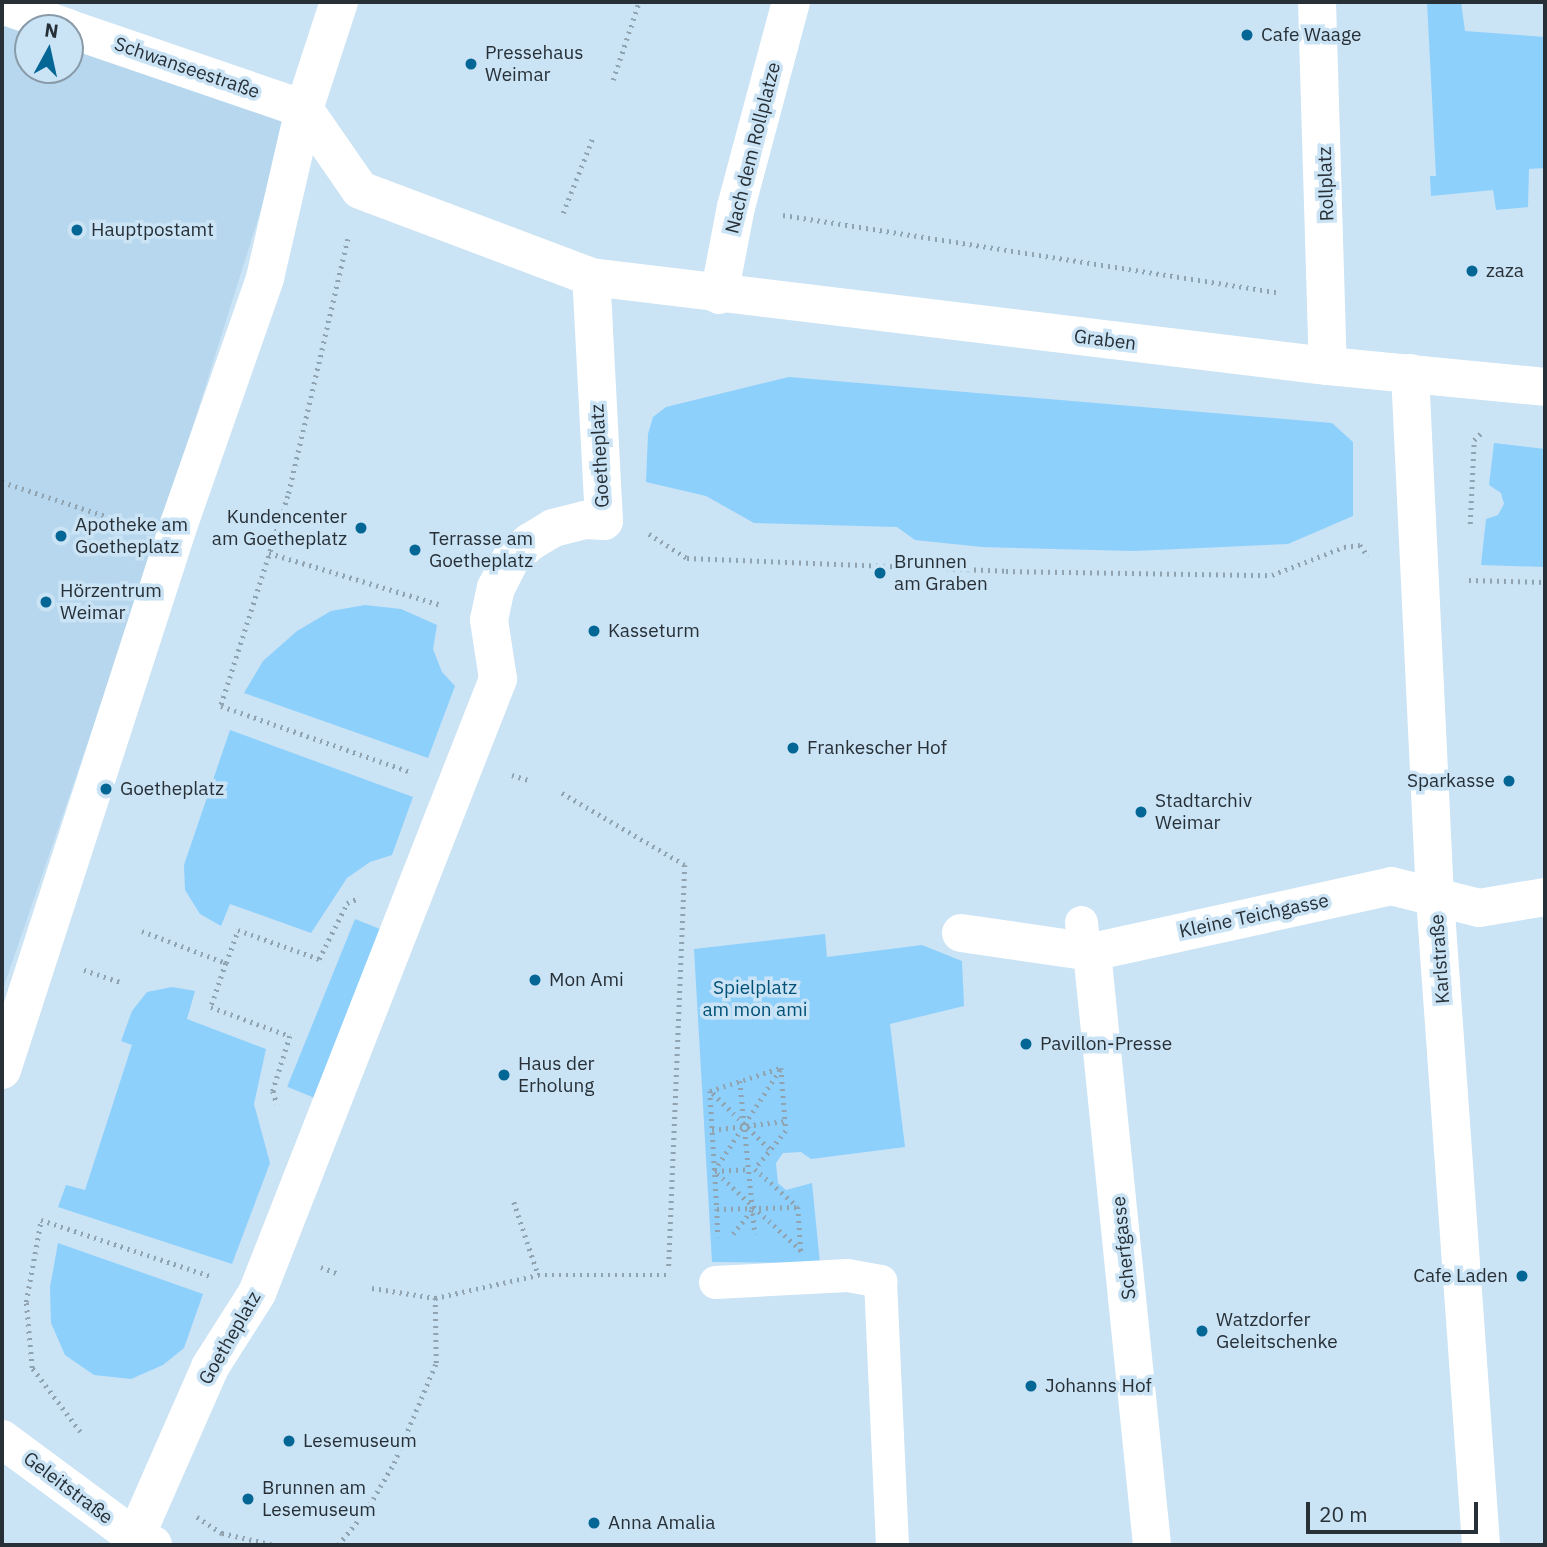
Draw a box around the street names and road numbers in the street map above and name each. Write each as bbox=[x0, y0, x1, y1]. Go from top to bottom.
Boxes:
street label: Schwanseestraße bbox=[111, 32, 263, 104]
street label: Nach dem Rollplatze bbox=[721, 60, 785, 236]
street label: Rollplatz bbox=[1313, 146, 1339, 222]
street label: Graben bbox=[1073, 325, 1137, 355]
street label: Goetheplatz bbox=[586, 403, 614, 509]
street label: Kleine Teichgasse bbox=[1177, 889, 1331, 943]
street label: Karlstraße bbox=[1426, 914, 1454, 1004]
street label: Scherfgasse bbox=[1107, 1195, 1141, 1301]
street label: Goetheplatz bbox=[194, 1287, 266, 1389]
street label: Geleitstraße bbox=[19, 1447, 117, 1529]

